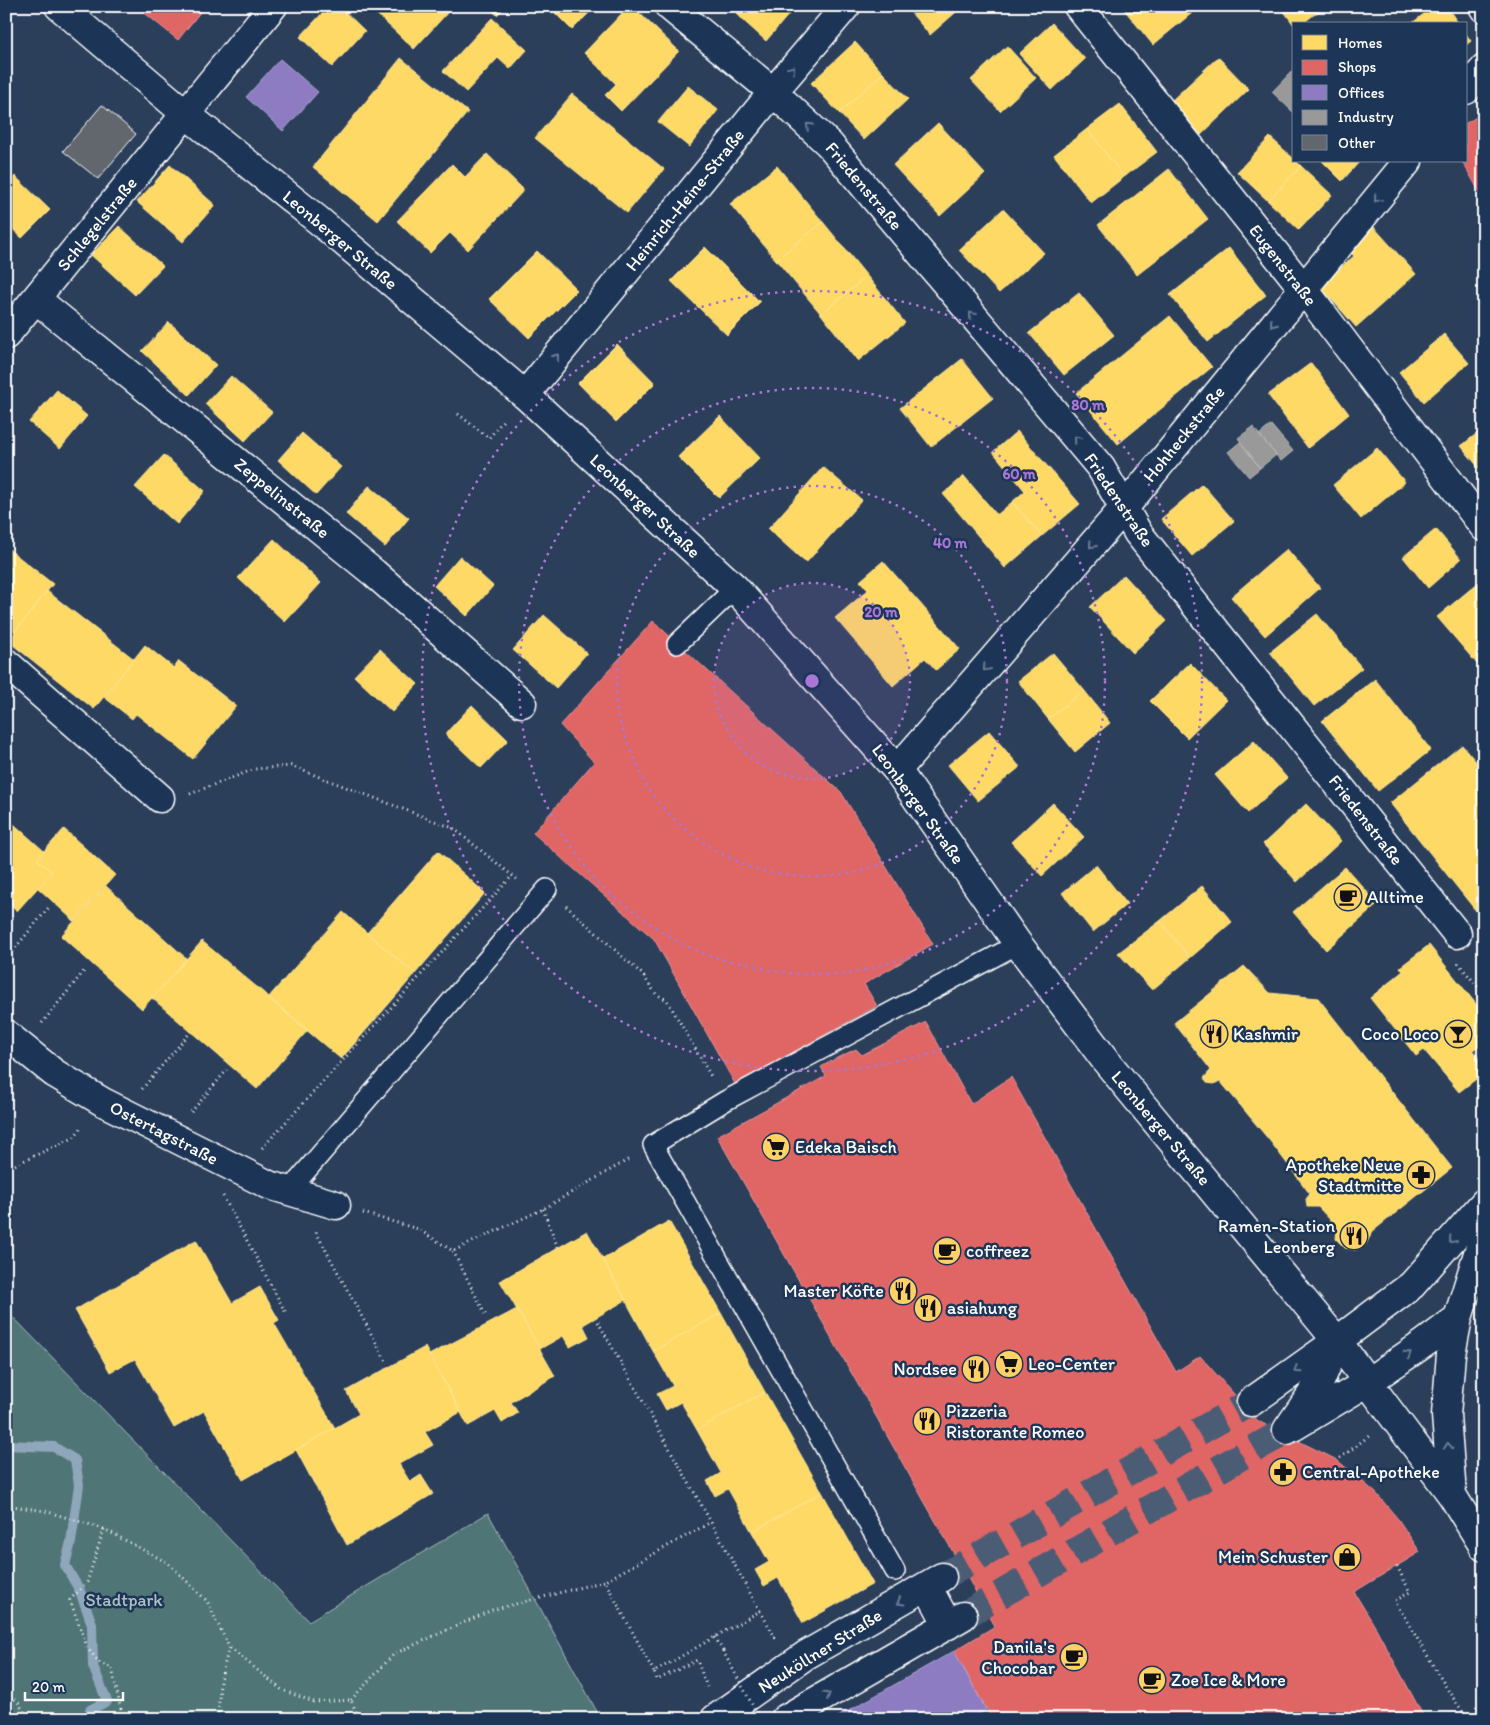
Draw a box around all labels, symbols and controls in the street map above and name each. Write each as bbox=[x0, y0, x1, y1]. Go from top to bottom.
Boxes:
legend bbox=[1292, 22, 1468, 162]
text: Homes bbox=[1338, 34, 1383, 52]
text: Shops bbox=[1338, 58, 1377, 76]
one-way arrow bbox=[787, 66, 796, 75]
text: Offices bbox=[1338, 84, 1385, 102]
text: Industry bbox=[1338, 108, 1394, 126]
one-way arrow bbox=[806, 123, 815, 132]
street label: Heinrich-Heine-Straße bbox=[621, 124, 749, 276]
text: Other bbox=[1338, 134, 1375, 152]
street label: Friedenstraße bbox=[821, 137, 907, 235]
street label: Schlegelstraße bbox=[52, 172, 142, 276]
street label: Leonberger Straße bbox=[278, 185, 402, 295]
one-way arrow bbox=[1374, 193, 1382, 202]
street label: Eugenstraße bbox=[1244, 220, 1322, 310]
one-way arrow bbox=[970, 312, 978, 321]
one-way arrow bbox=[1270, 319, 1279, 328]
one-way arrow bbox=[550, 354, 558, 363]
street label: Hohheckstraße bbox=[1138, 381, 1230, 487]
text: 80 m bbox=[1071, 396, 1105, 414]
one-way arrow bbox=[1073, 436, 1082, 445]
street label: Leonberger Straße bbox=[585, 449, 705, 563]
street label: Friedenstraße bbox=[1079, 449, 1159, 551]
street label: Zeppelinstraße bbox=[230, 453, 334, 543]
text: 60 m bbox=[1002, 465, 1036, 483]
text: 40 m bbox=[933, 534, 968, 552]
one-way arrow bbox=[1089, 540, 1098, 549]
text: 20 m bbox=[864, 603, 898, 621]
one-way arrow bbox=[982, 663, 991, 672]
centre of rings bbox=[803, 672, 821, 690]
street label: Leonberger Straße bbox=[867, 740, 969, 868]
street label: Friedenstraße bbox=[1324, 770, 1408, 870]
cafe icon: Alltime bbox=[1333, 882, 1363, 912]
place label: Alltime bbox=[1367, 886, 1424, 908]
restaurant icon: Kashmir bbox=[1199, 1019, 1229, 1049]
bar icon: Coco Loco bbox=[1443, 1019, 1473, 1049]
place label: Kashmir bbox=[1233, 1023, 1299, 1045]
place label: Coco Loco bbox=[1361, 1023, 1439, 1045]
street label: Leonberger Straße bbox=[1106, 1066, 1216, 1190]
street label: Ostertagstraße bbox=[106, 1096, 222, 1170]
supermarket icon: Edeka Baisch bbox=[761, 1132, 791, 1162]
place label: Edeka Baisch bbox=[795, 1136, 897, 1158]
place label: Apotheke Neue Stadtmitte bbox=[1286, 1154, 1402, 1197]
pharmacy icon: Apotheke Neue Stadtmitte bbox=[1406, 1160, 1436, 1190]
place label: Ramen-Station Leonberg bbox=[1218, 1215, 1336, 1258]
restaurant icon: Ramen-Station Leonberg bbox=[1339, 1221, 1369, 1251]
one-way arrow bbox=[1449, 1234, 1457, 1243]
cafe icon: coffreez bbox=[932, 1236, 962, 1266]
place label: coffreez bbox=[966, 1240, 1030, 1262]
restaurant icon: Master Köfte bbox=[888, 1276, 918, 1306]
place label: Master Köfte bbox=[783, 1280, 884, 1302]
restaurant icon: asiahung bbox=[913, 1293, 943, 1323]
place label: asiahung bbox=[947, 1297, 1018, 1319]
supermarket icon: Leo-Center bbox=[994, 1349, 1024, 1379]
one-way arrow bbox=[1403, 1351, 1412, 1361]
place label: Leo-Center bbox=[1028, 1353, 1116, 1375]
restaurant icon: Nordsee bbox=[961, 1354, 991, 1384]
place label: Nordsee bbox=[894, 1358, 957, 1380]
one-way arrow bbox=[1294, 1363, 1303, 1373]
place label: Pizzeria Ristorante Romeo bbox=[946, 1400, 1084, 1443]
restaurant icon: Pizzeria Ristorante Romeo bbox=[912, 1406, 942, 1436]
one-way arrow bbox=[1443, 1442, 1454, 1450]
pharmacy icon: Central-Apotheke bbox=[1268, 1457, 1298, 1487]
place label: Central-Apotheke bbox=[1302, 1461, 1440, 1483]
shop icon: Mein Schuster bbox=[1332, 1542, 1362, 1572]
place label: Mein Schuster bbox=[1218, 1546, 1329, 1568]
park label: Stadtpark bbox=[85, 1589, 163, 1611]
one-way arrow bbox=[896, 1595, 905, 1605]
street label: Neuköllner Straße bbox=[754, 1604, 886, 1698]
place label: Danila's Chocobar bbox=[981, 1636, 1056, 1679]
cafe icon: Danila's Chocobar bbox=[1059, 1642, 1089, 1672]
cafe icon: Zoe Ice & More bbox=[1137, 1665, 1167, 1695]
place label: Zoe Ice & More bbox=[1171, 1669, 1286, 1691]
scale bar bbox=[25, 1670, 122, 1702]
text: 20 m bbox=[32, 1678, 66, 1696]
one-way arrow bbox=[822, 1691, 831, 1701]

